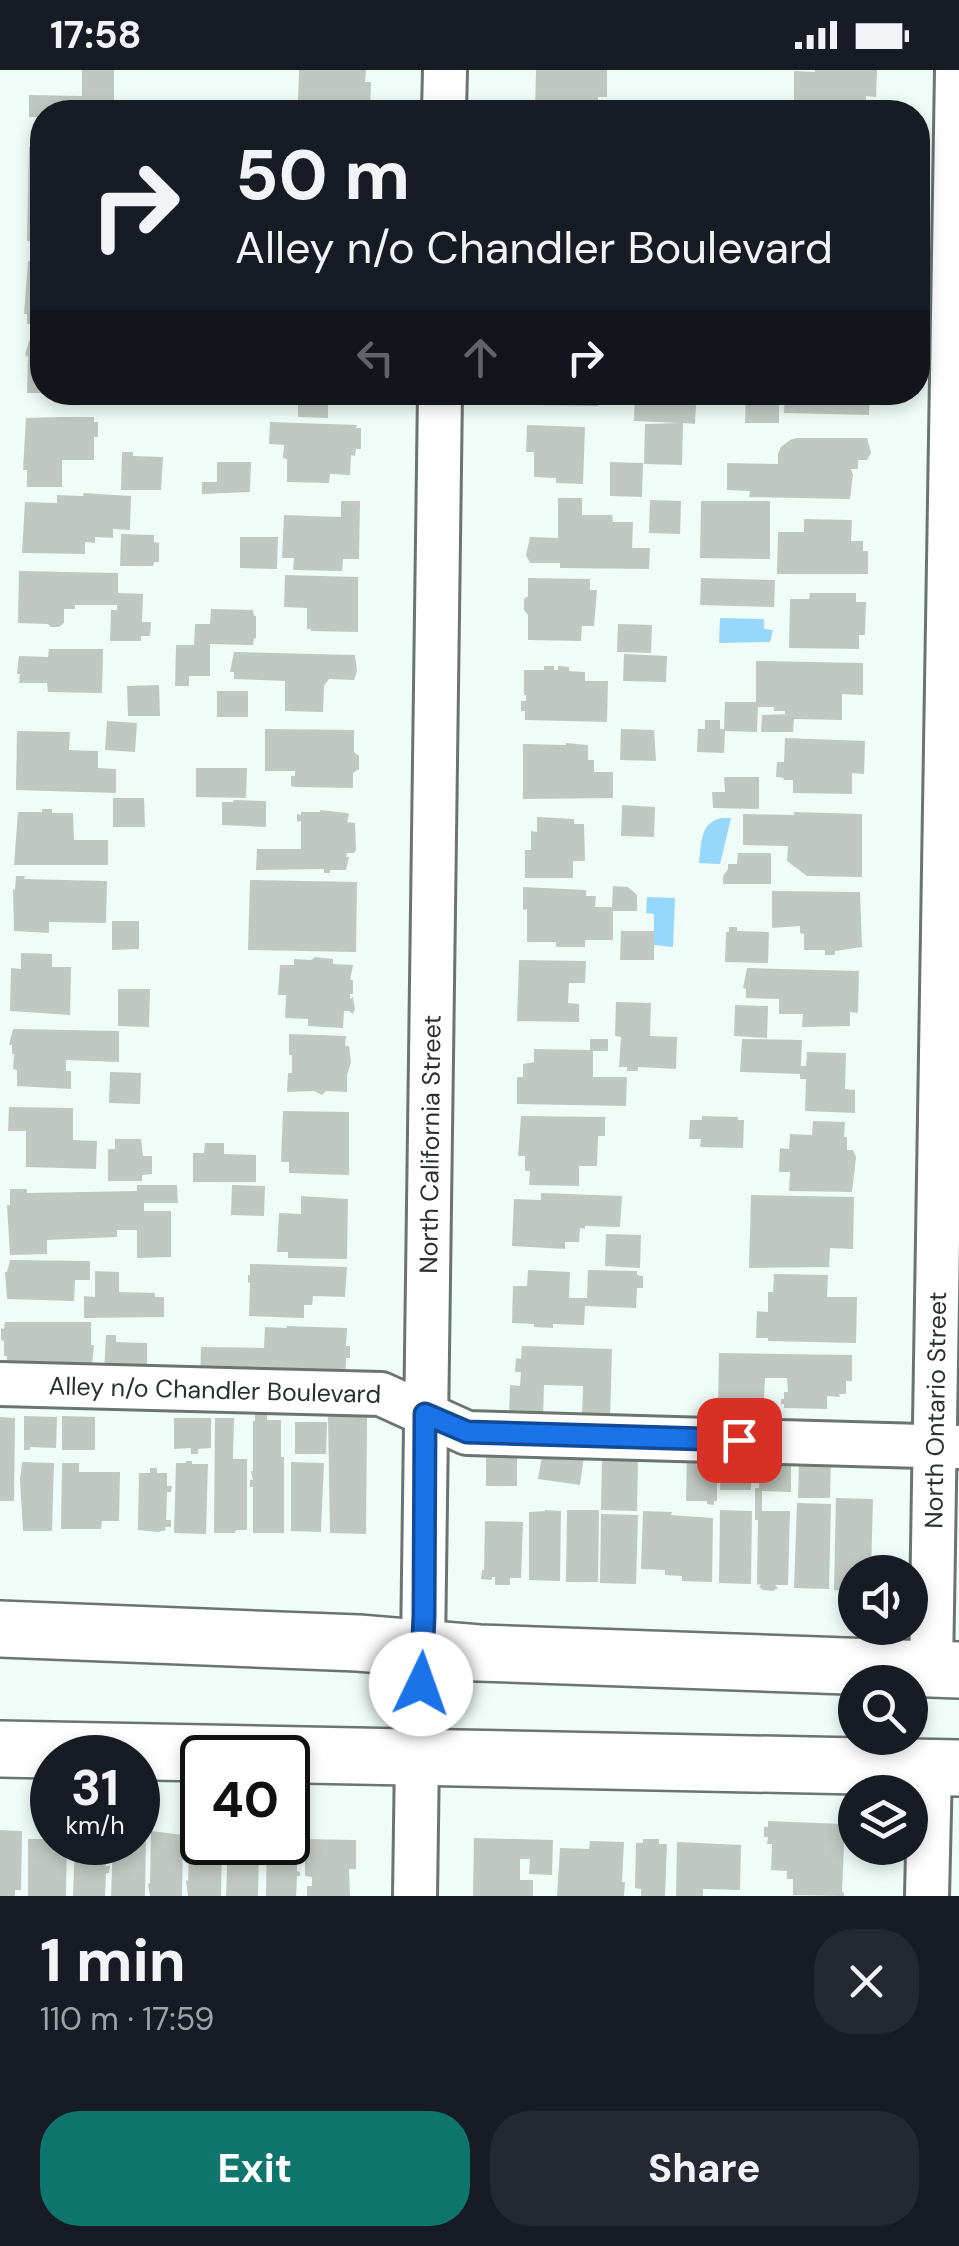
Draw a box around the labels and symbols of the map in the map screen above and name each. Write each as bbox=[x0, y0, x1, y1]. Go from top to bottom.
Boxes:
street label: North California Street bbox=[412, 1015, 448, 1274]
street label: North Ontario Street bbox=[917, 1291, 954, 1529]
street label: Alley n/o Chandler Boulevard bbox=[48, 1369, 381, 1410]
pin bbox=[697, 1398, 782, 1483]
position arrow bbox=[369, 1632, 473, 1736]
speed limit sign: 40 bbox=[180, 1735, 310, 1865]

